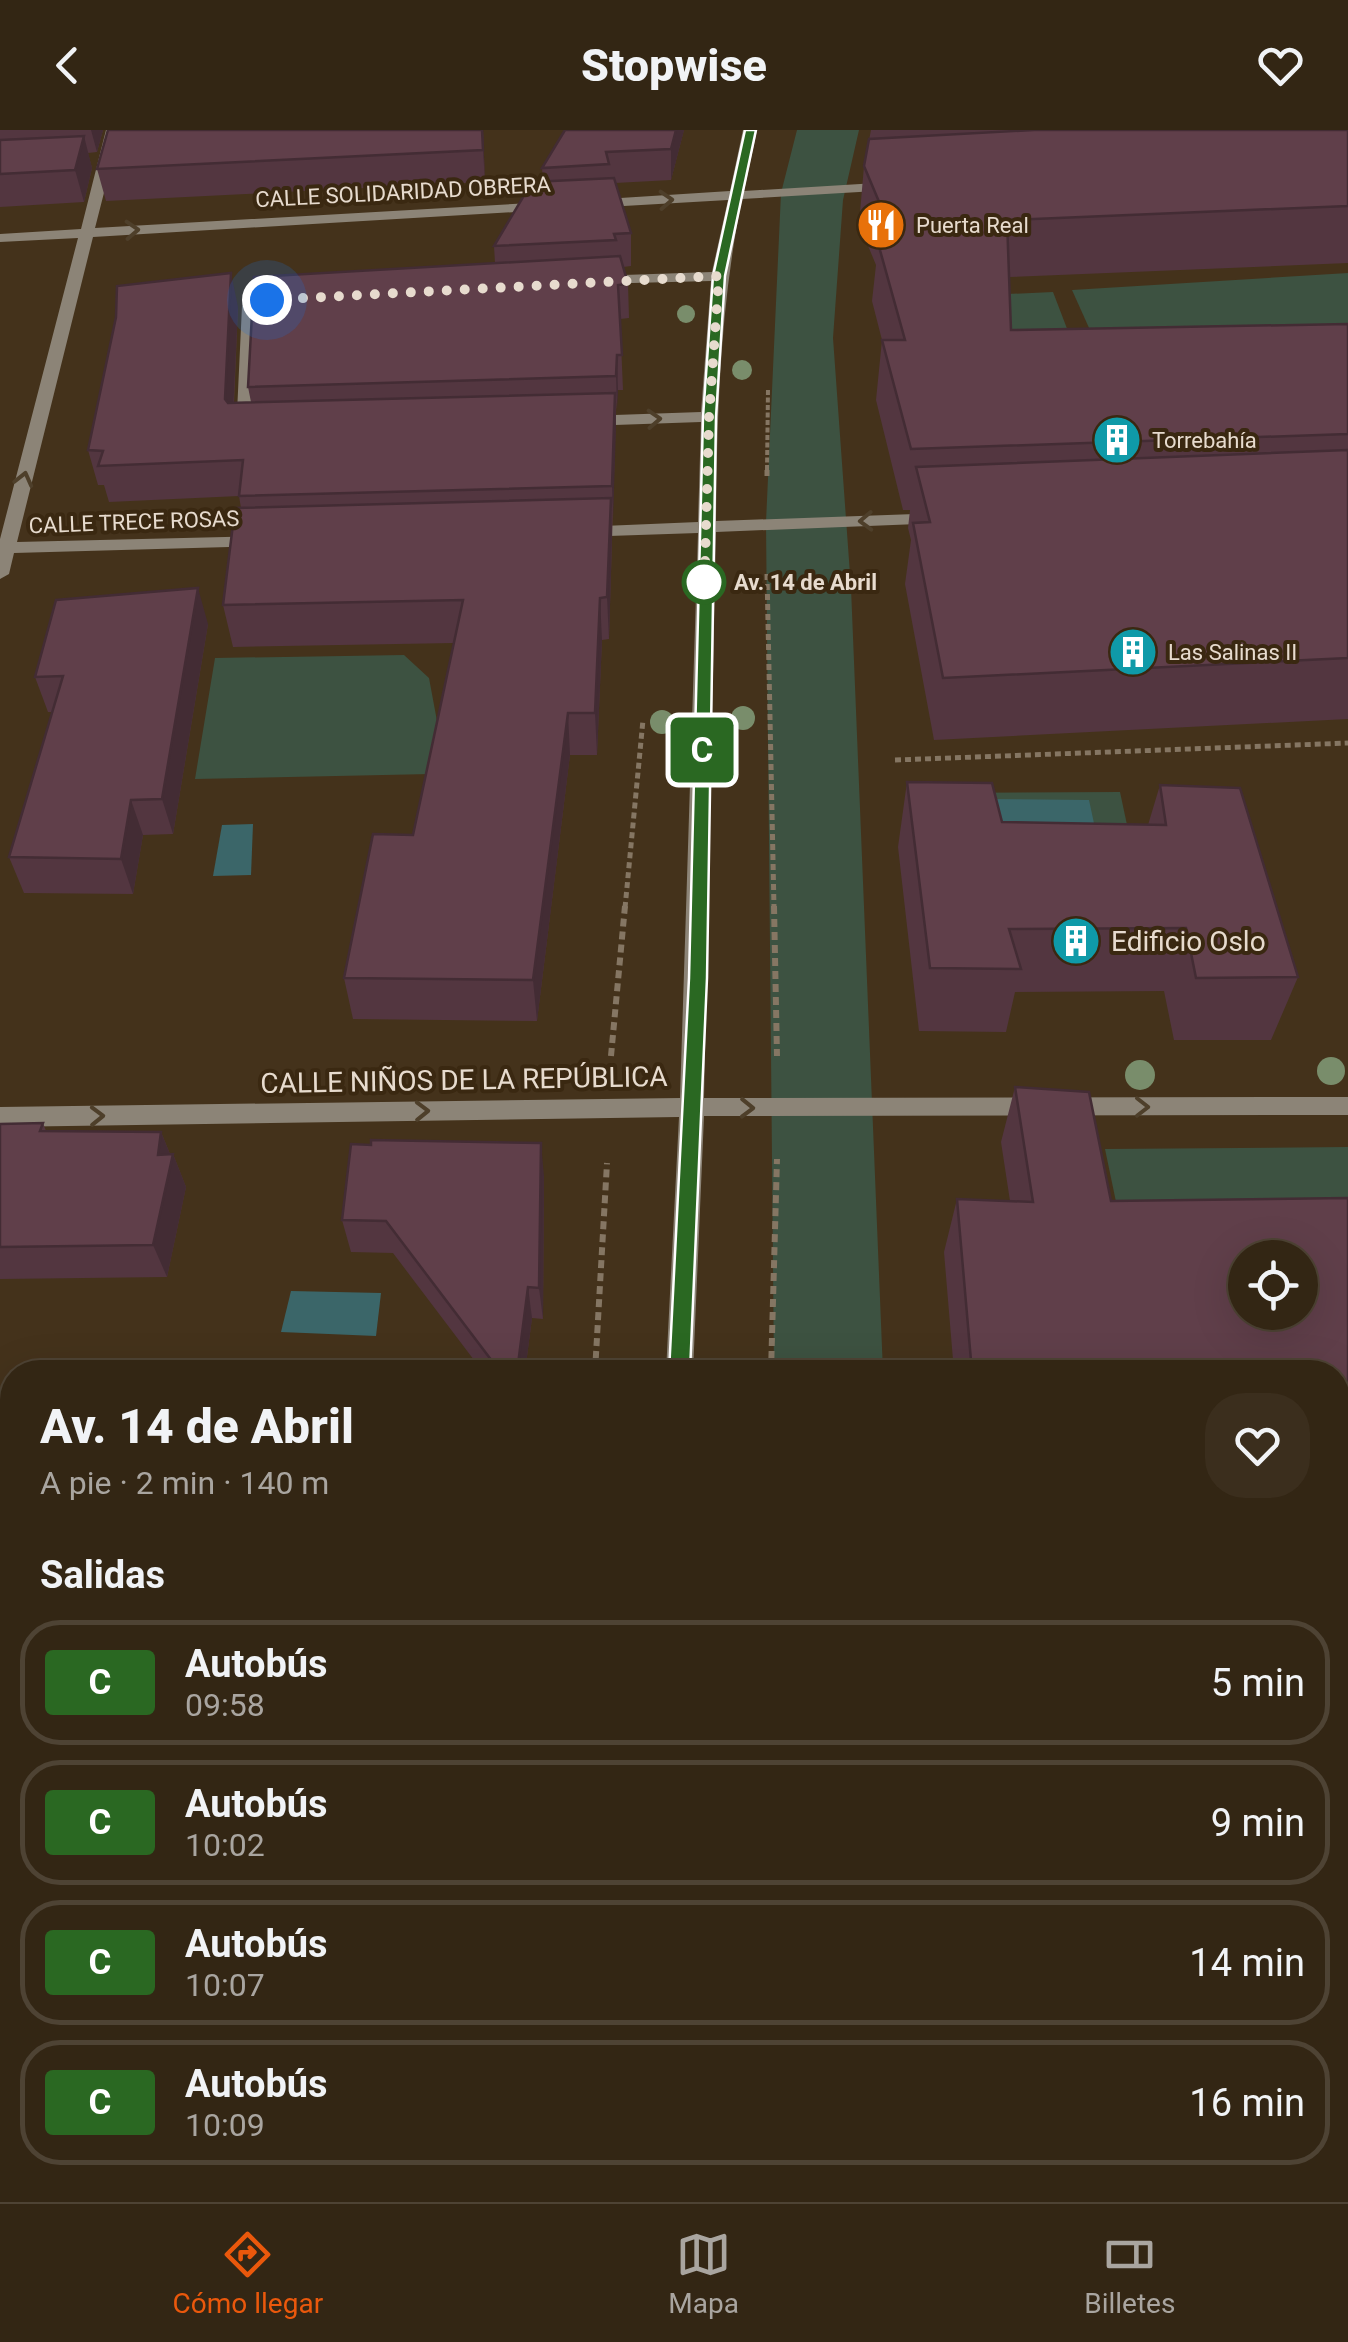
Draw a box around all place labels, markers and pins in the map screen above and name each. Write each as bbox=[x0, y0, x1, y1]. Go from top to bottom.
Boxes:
restaurant icon: Puerta Real bbox=[855, 199, 907, 251]
place label: Puerta Real bbox=[916, 213, 1029, 238]
building icon: Torrebahía bbox=[1091, 414, 1143, 466]
place label: Torrebahía bbox=[1152, 428, 1257, 453]
marker: Av. 14 de Abril bbox=[683, 561, 725, 603]
place label: Av. 14 de Abril bbox=[734, 570, 877, 595]
building icon: Las Salinas II bbox=[1107, 626, 1159, 678]
place label: Las Salinas II bbox=[1168, 640, 1297, 665]
building icon: Edificio Oslo bbox=[1050, 915, 1102, 967]
place label: Edificio Oslo bbox=[1111, 925, 1266, 958]

